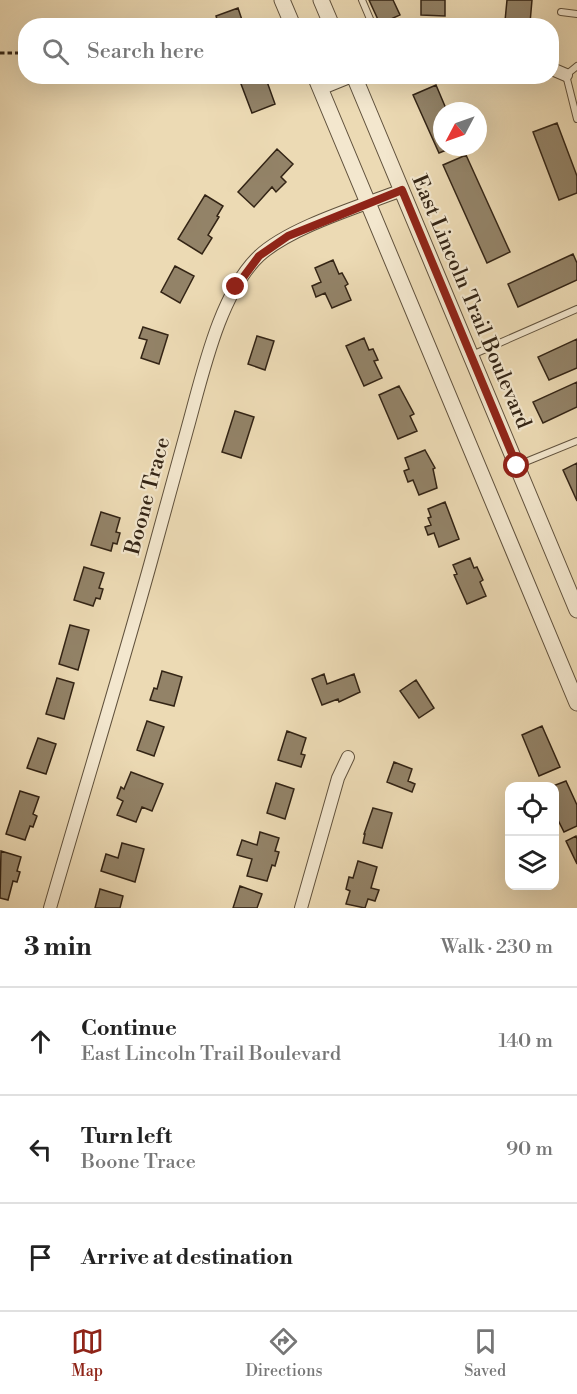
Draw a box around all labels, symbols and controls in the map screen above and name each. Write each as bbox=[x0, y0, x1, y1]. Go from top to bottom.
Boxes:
search box bbox=[18, 18, 559, 84]
icon: search bbox=[39, 35, 72, 68]
text: Search here bbox=[87, 38, 204, 65]
north arrow bbox=[433, 102, 487, 156]
street label: East Lincoln Trail Boulevard bbox=[406, 171, 536, 433]
route end bbox=[222, 273, 248, 299]
street label: Boone Trace bbox=[120, 434, 176, 559]
route start bbox=[503, 452, 529, 478]
map controls bbox=[505, 782, 559, 890]
button: locate bbox=[505, 782, 559, 836]
button: layers bbox=[505, 836, 559, 890]
text: 3 min bbox=[24, 931, 92, 963]
text: Walk · 230 m bbox=[441, 935, 553, 960]
text: Continue bbox=[81, 1015, 177, 1042]
icon: ahead bbox=[24, 1025, 57, 1058]
text: 140 m bbox=[498, 1029, 553, 1054]
text: East Lincoln Trail Boulevard bbox=[81, 1042, 341, 1067]
text: Turn left bbox=[81, 1123, 172, 1150]
icon: left bbox=[24, 1133, 57, 1166]
text: 90 m bbox=[506, 1137, 553, 1162]
text: Boone Trace bbox=[81, 1150, 196, 1175]
icon: arrive bbox=[24, 1241, 57, 1274]
text: Arrive at destination bbox=[81, 1244, 293, 1271]
tab: Map bbox=[71, 1325, 104, 1381]
tab: Directions bbox=[245, 1325, 323, 1381]
tab: Saved bbox=[464, 1325, 506, 1381]

